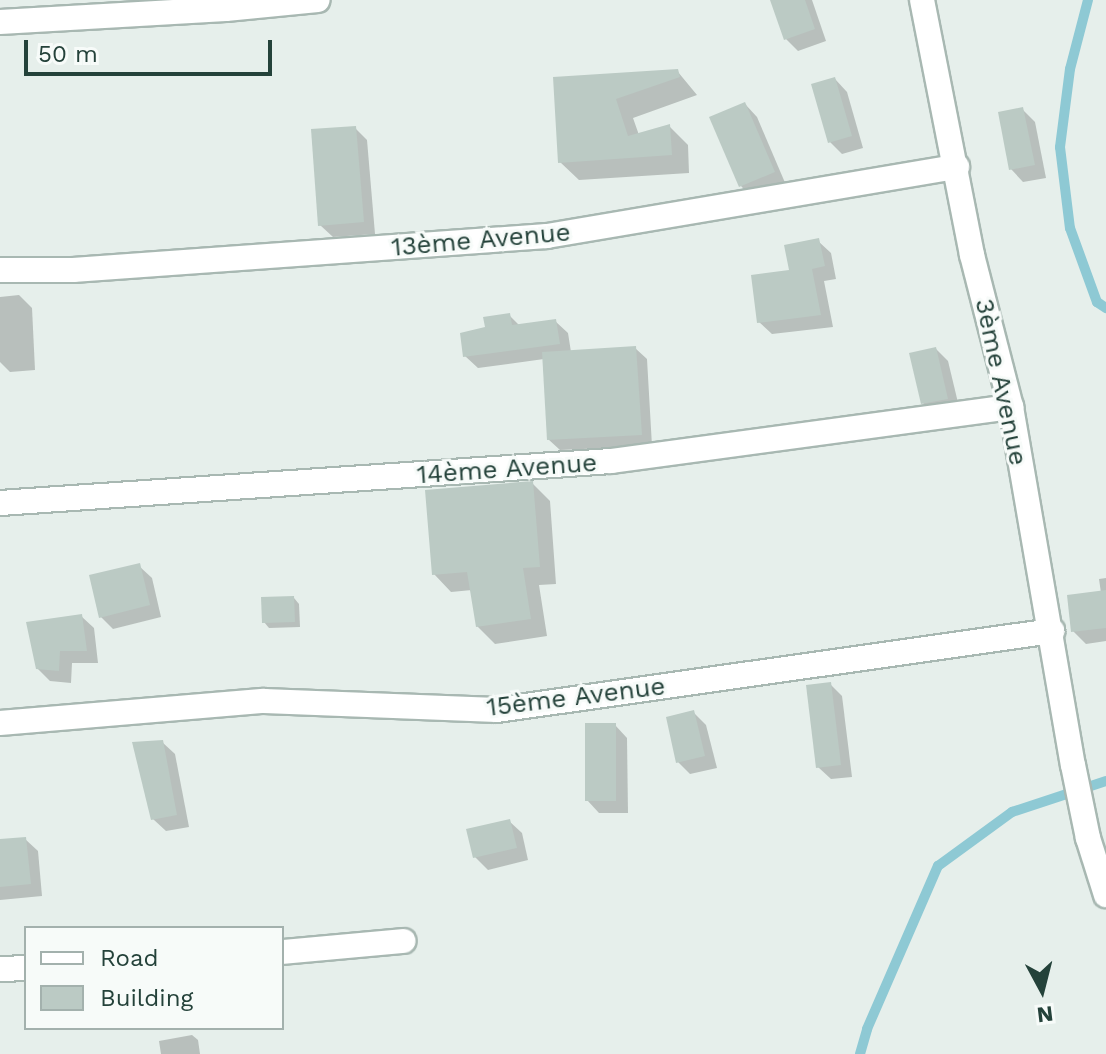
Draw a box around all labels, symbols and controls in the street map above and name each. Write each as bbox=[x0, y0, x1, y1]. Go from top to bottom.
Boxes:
scale bar bbox=[28, 24, 276, 74]
text: 50 m bbox=[38, 40, 98, 68]
street label: 13ème Avenue bbox=[390, 217, 572, 263]
street label: 3ème Avenue bbox=[968, 295, 1034, 469]
street label: 14ème Avenue bbox=[415, 447, 599, 491]
street label: 15ème Avenue bbox=[484, 670, 668, 724]
legend bbox=[24, 926, 284, 1030]
text: Road bbox=[100, 944, 159, 972]
north arrow bbox=[1002, 950, 1082, 1030]
text: Building bbox=[100, 984, 193, 1012]
text: N bbox=[1035, 1001, 1055, 1028]

